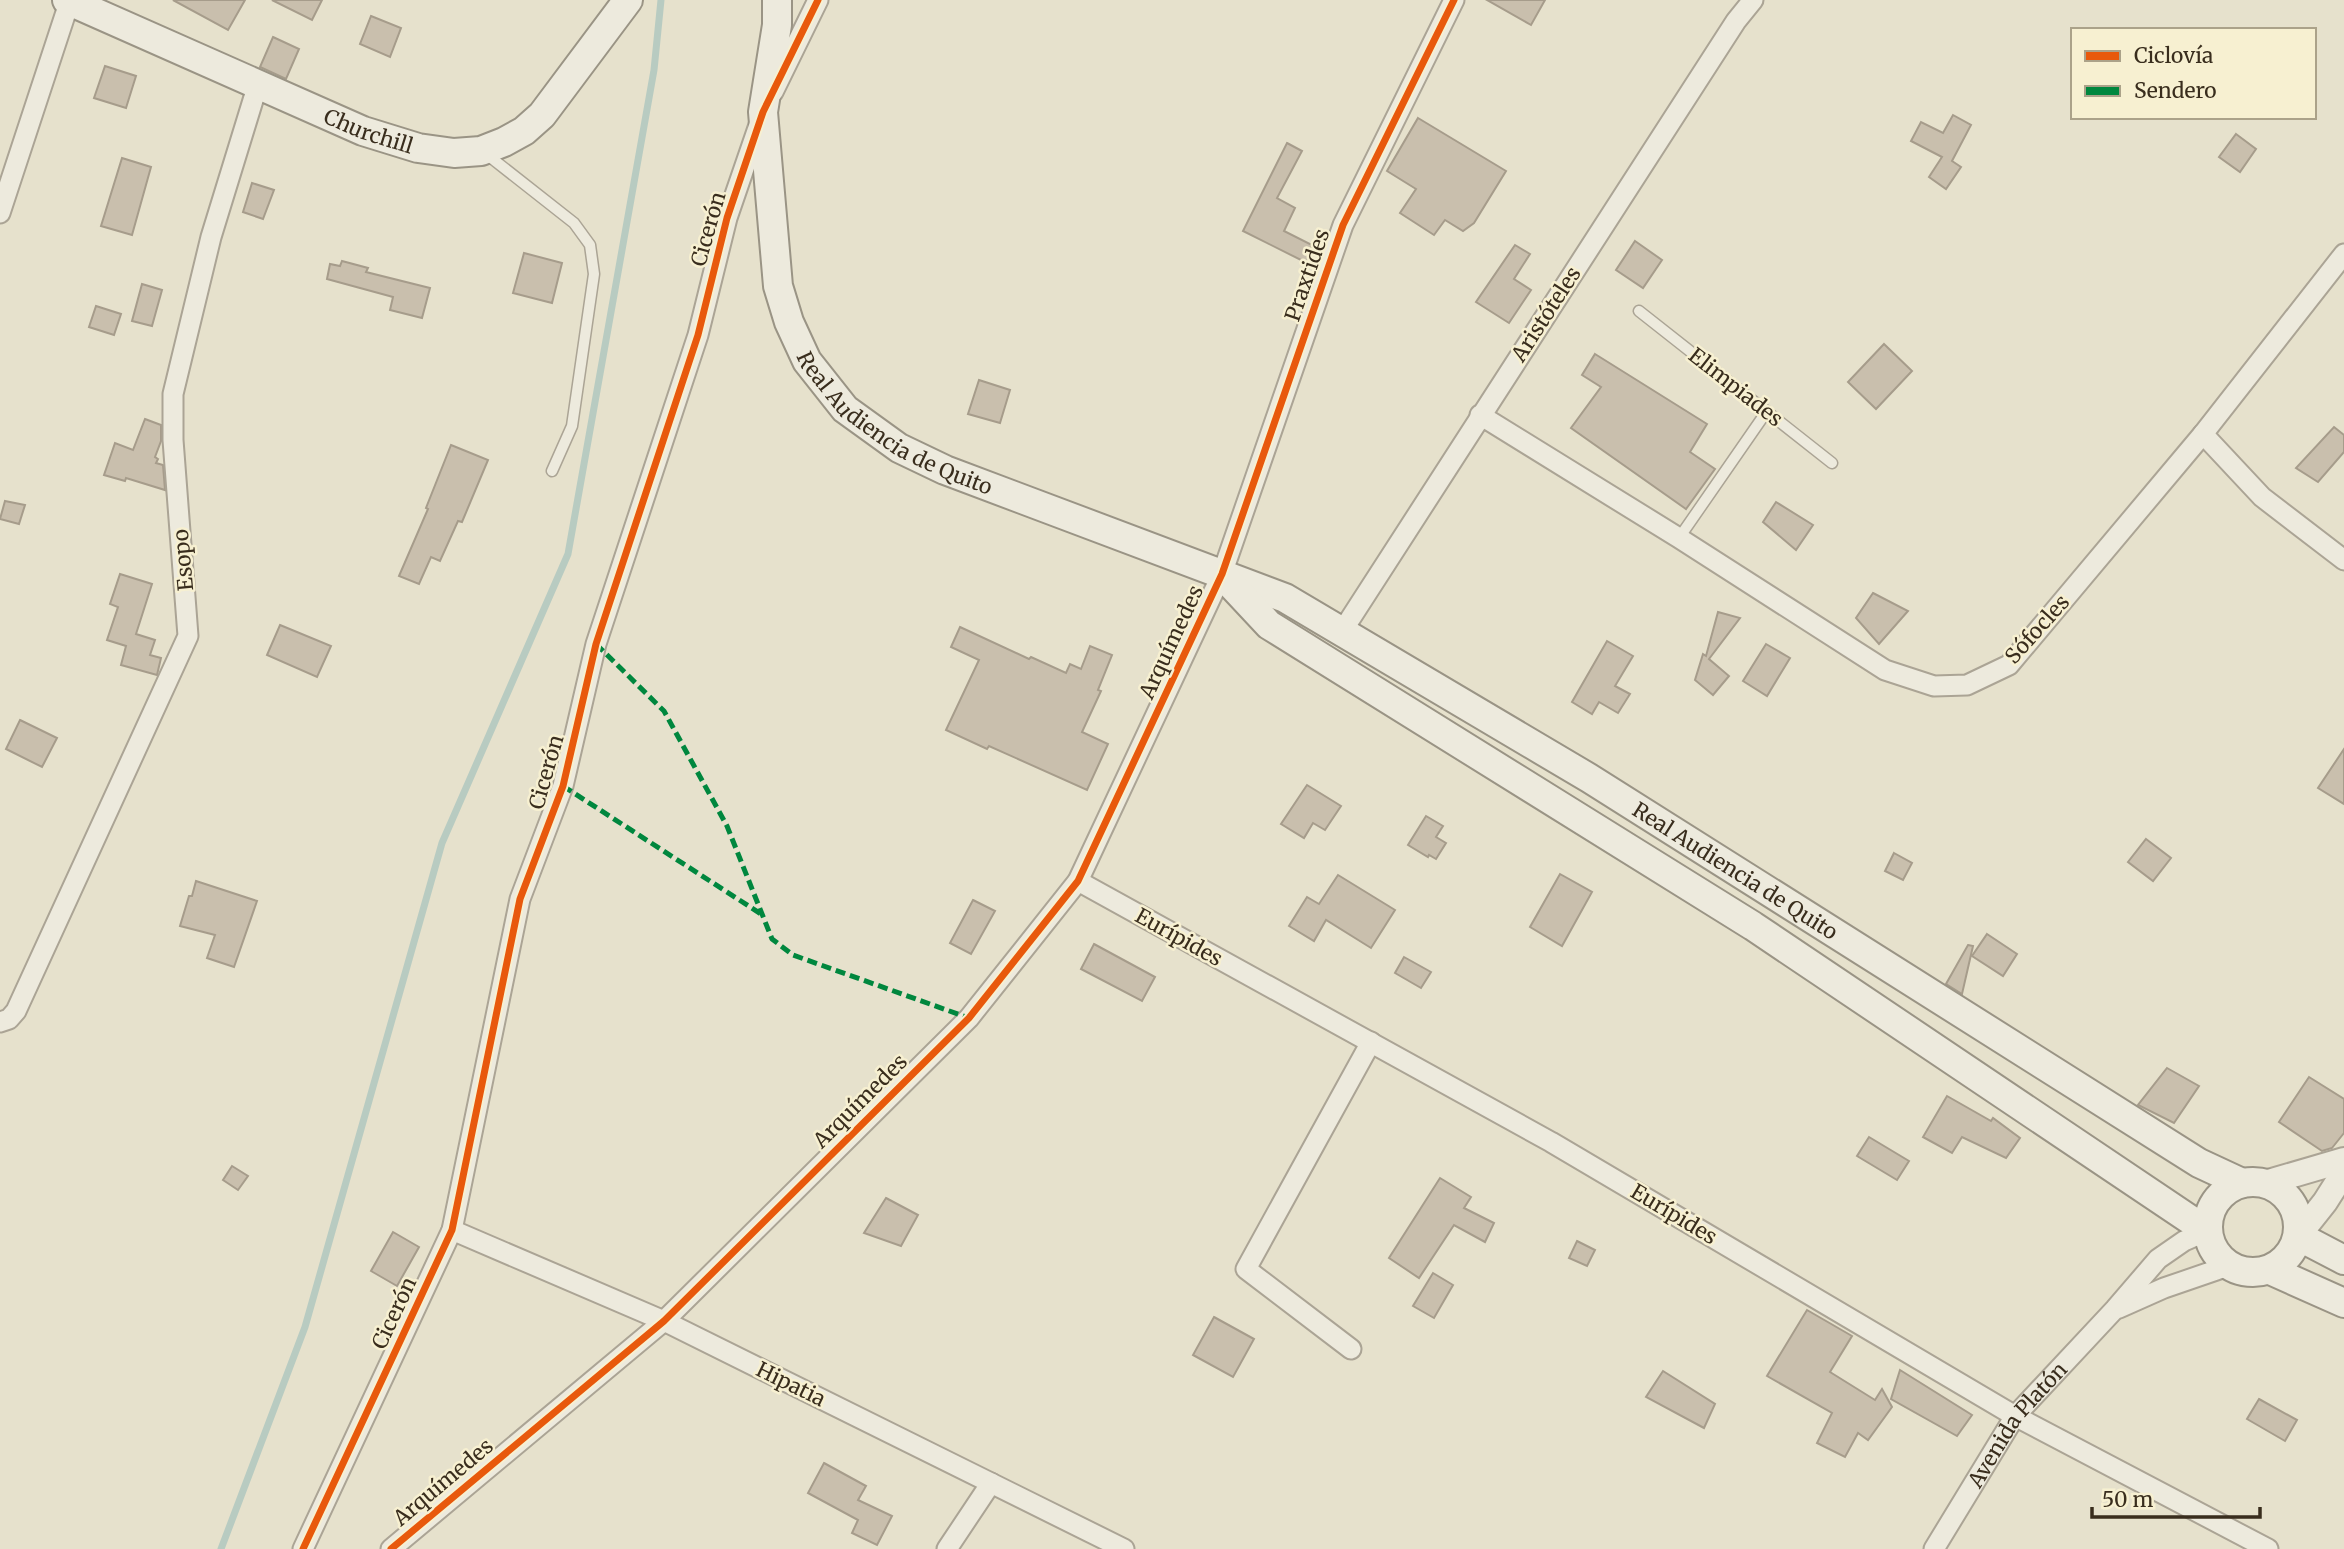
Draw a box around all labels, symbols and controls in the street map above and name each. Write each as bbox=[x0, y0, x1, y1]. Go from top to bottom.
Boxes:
legend bbox=[2071, 28, 2316, 119]
text: Ciclovía bbox=[2134, 42, 2213, 69]
text: Sendero bbox=[2134, 77, 2217, 104]
street label: Churchill bbox=[320, 102, 417, 159]
street label: Cicerón bbox=[684, 188, 732, 270]
street label: Praxtides bbox=[1279, 225, 1335, 325]
street label: Aristóteles bbox=[1505, 261, 1587, 368]
street label: Elimpiades bbox=[1683, 342, 1789, 432]
street label: Real Audiencia de Quito bbox=[791, 347, 996, 500]
street label: Esopo bbox=[167, 528, 199, 592]
street label: Arquímedes bbox=[1132, 581, 1209, 704]
street label: Sófocles bbox=[1999, 589, 2075, 669]
street label: Cicerón bbox=[522, 731, 570, 813]
street label: Real Audiencia de Quito bbox=[1628, 796, 1843, 945]
street label: Eurípides bbox=[1131, 902, 1227, 972]
street label: Arquímedes bbox=[807, 1048, 913, 1154]
street label: Eurípides bbox=[1626, 1178, 1722, 1250]
street label: Cicerón bbox=[366, 1273, 422, 1353]
street label: Hipatia bbox=[752, 1356, 830, 1412]
street label: Avenida Platón bbox=[1961, 1356, 2072, 1493]
street label: Arquímedes bbox=[387, 1432, 499, 1532]
scale bar bbox=[2092, 1476, 2260, 1520]
text: 50 m bbox=[2102, 1486, 2153, 1513]

